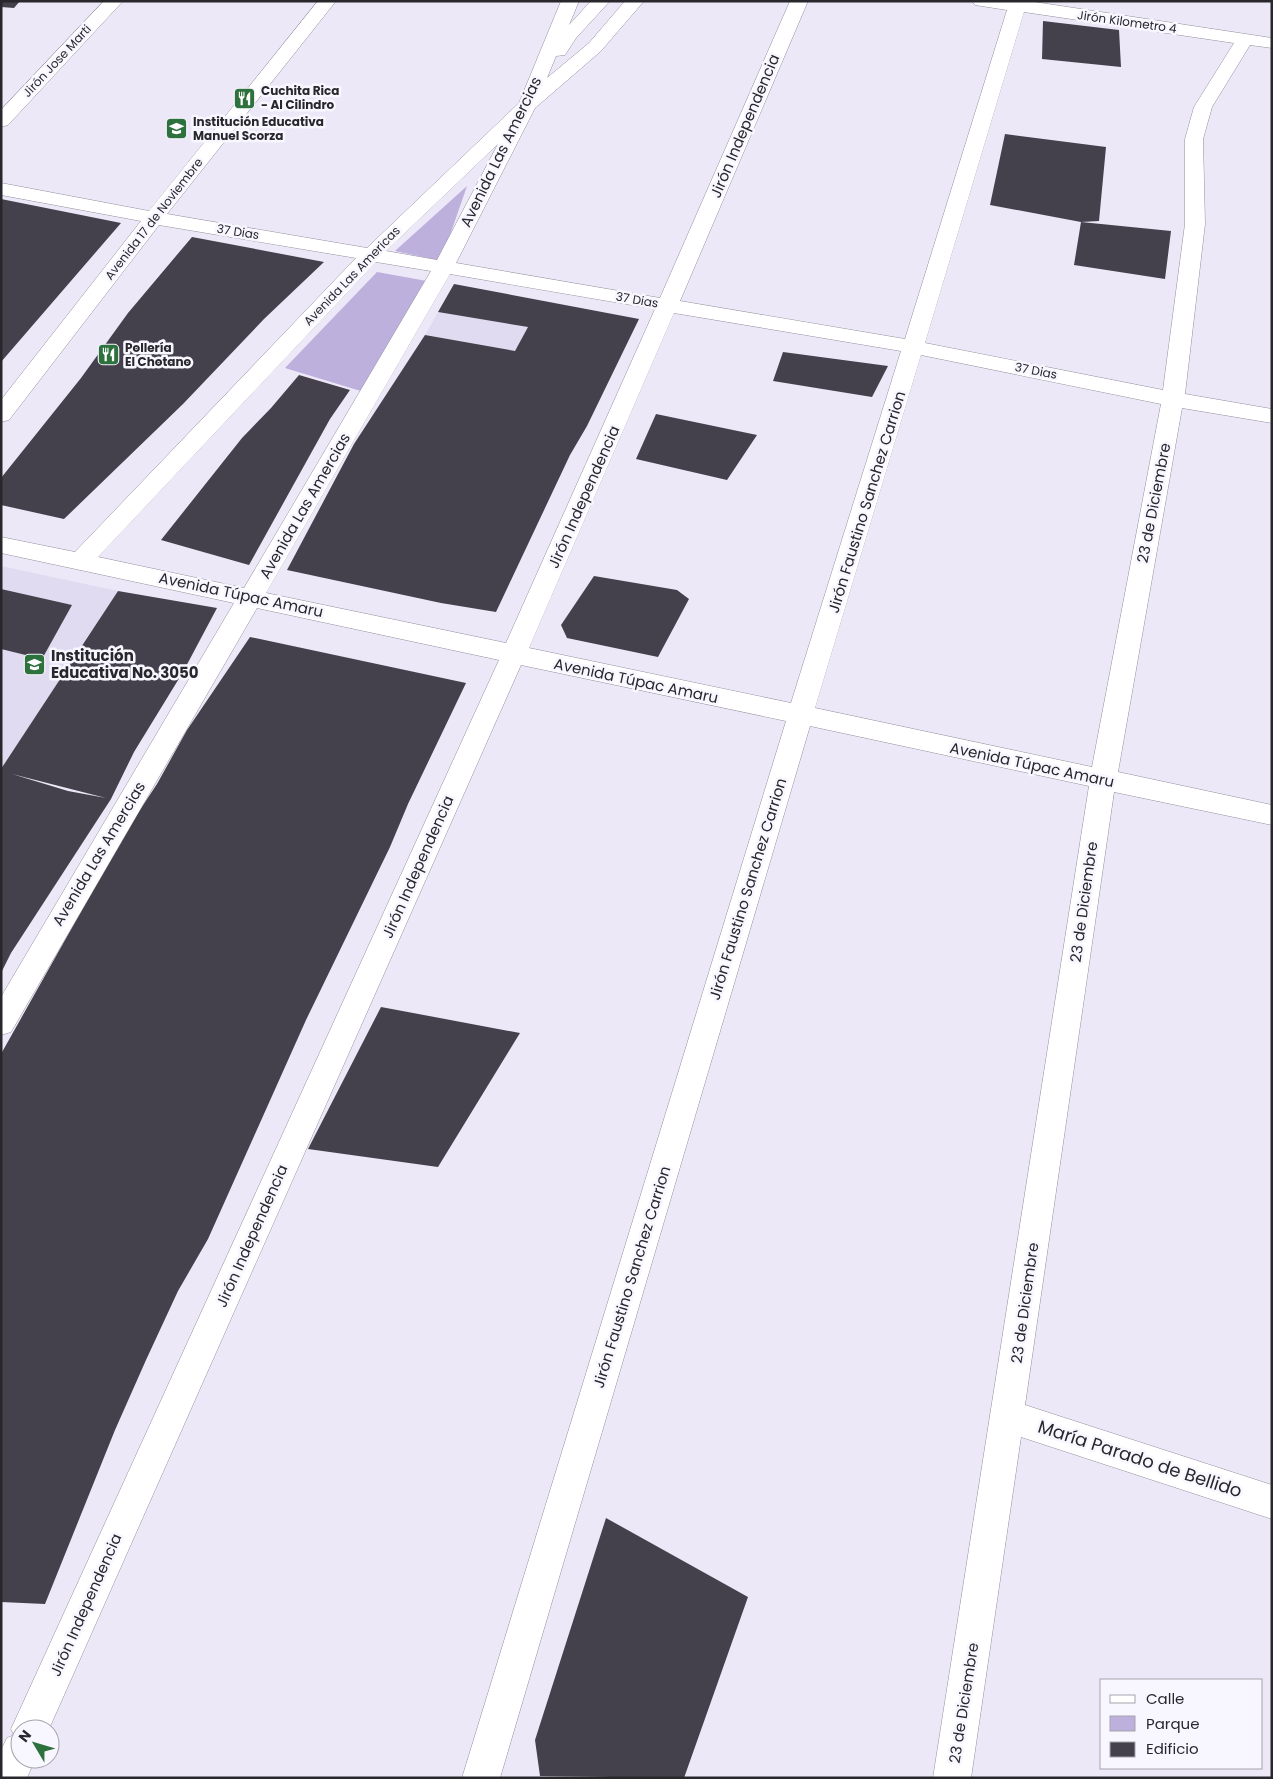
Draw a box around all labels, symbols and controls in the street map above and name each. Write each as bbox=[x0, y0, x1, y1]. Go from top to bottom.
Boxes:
street label: Jirón Kilometro 4 bbox=[1076, 6, 1178, 37]
street label: Jirón Jose Marti bbox=[19, 21, 95, 101]
street label: Jirón Independencia bbox=[705, 51, 784, 201]
street label: Avenida Las Amercias bbox=[455, 73, 546, 231]
place label: Cuchita Rica - Al Cilindro bbox=[261, 82, 339, 113]
restaurant icon: Cuchita Rica - Al Cilindro bbox=[233, 86, 257, 110]
place label: Institución Educativa Manuel Scorza bbox=[193, 113, 324, 144]
school or university icon: Institución Educativa Manuel Scorza bbox=[165, 117, 189, 141]
street label: Avenida 17 de Noviembre bbox=[101, 154, 207, 283]
street label: 37 Dias bbox=[216, 220, 260, 243]
street label: Avenida Las Americas bbox=[300, 222, 404, 329]
street label: 37 Dias bbox=[615, 287, 660, 312]
place label: Pollería El Chotano bbox=[125, 339, 192, 370]
restaurant icon: Pollería El Chotano bbox=[97, 343, 121, 367]
street label: 37 Dias bbox=[1014, 358, 1059, 383]
street label: Jirón Faustino Sanchez Carrion bbox=[823, 388, 910, 615]
street label: Jirón Independencia bbox=[543, 422, 624, 571]
street label: Avenida Las Amercias bbox=[254, 429, 355, 582]
street label: 23 de Diciembre bbox=[1132, 441, 1175, 565]
street label: Avenida Túpac Amaru bbox=[157, 567, 325, 622]
place label: Institución Educativa No. 3050 bbox=[51, 645, 199, 683]
school or university icon: Institución Educativa No. 3050 bbox=[23, 653, 47, 677]
street label: Avenida Túpac Amaru bbox=[552, 653, 720, 708]
street label: Avenida Túpac Amaru bbox=[948, 737, 1116, 792]
street label: Jirón Faustino Sanchez Carrion bbox=[704, 775, 791, 1002]
street label: Avenida Las Amercias bbox=[47, 777, 150, 930]
street label: Jirón Independencia bbox=[377, 792, 458, 941]
street label: 23 de Diciembre bbox=[1065, 840, 1102, 964]
street label: Jirón Independencia bbox=[211, 1161, 292, 1310]
street label: Jirón Faustino Sanchez Carrion bbox=[588, 1163, 675, 1390]
street label: 23 de Diciembre bbox=[1006, 1241, 1043, 1365]
street label: María Parado de Bellido bbox=[1035, 1414, 1245, 1503]
street label: Jirón Independencia bbox=[45, 1530, 126, 1679]
street label: 23 de Diciembre bbox=[944, 1641, 983, 1765]
legend bbox=[1100, 1679, 1263, 1769]
text: Calle bbox=[1146, 1688, 1184, 1709]
text: Parque bbox=[1146, 1713, 1199, 1734]
north arrow bbox=[10, 1719, 60, 1769]
text: N bbox=[14, 1726, 36, 1746]
text: Edificio bbox=[1146, 1738, 1199, 1759]

